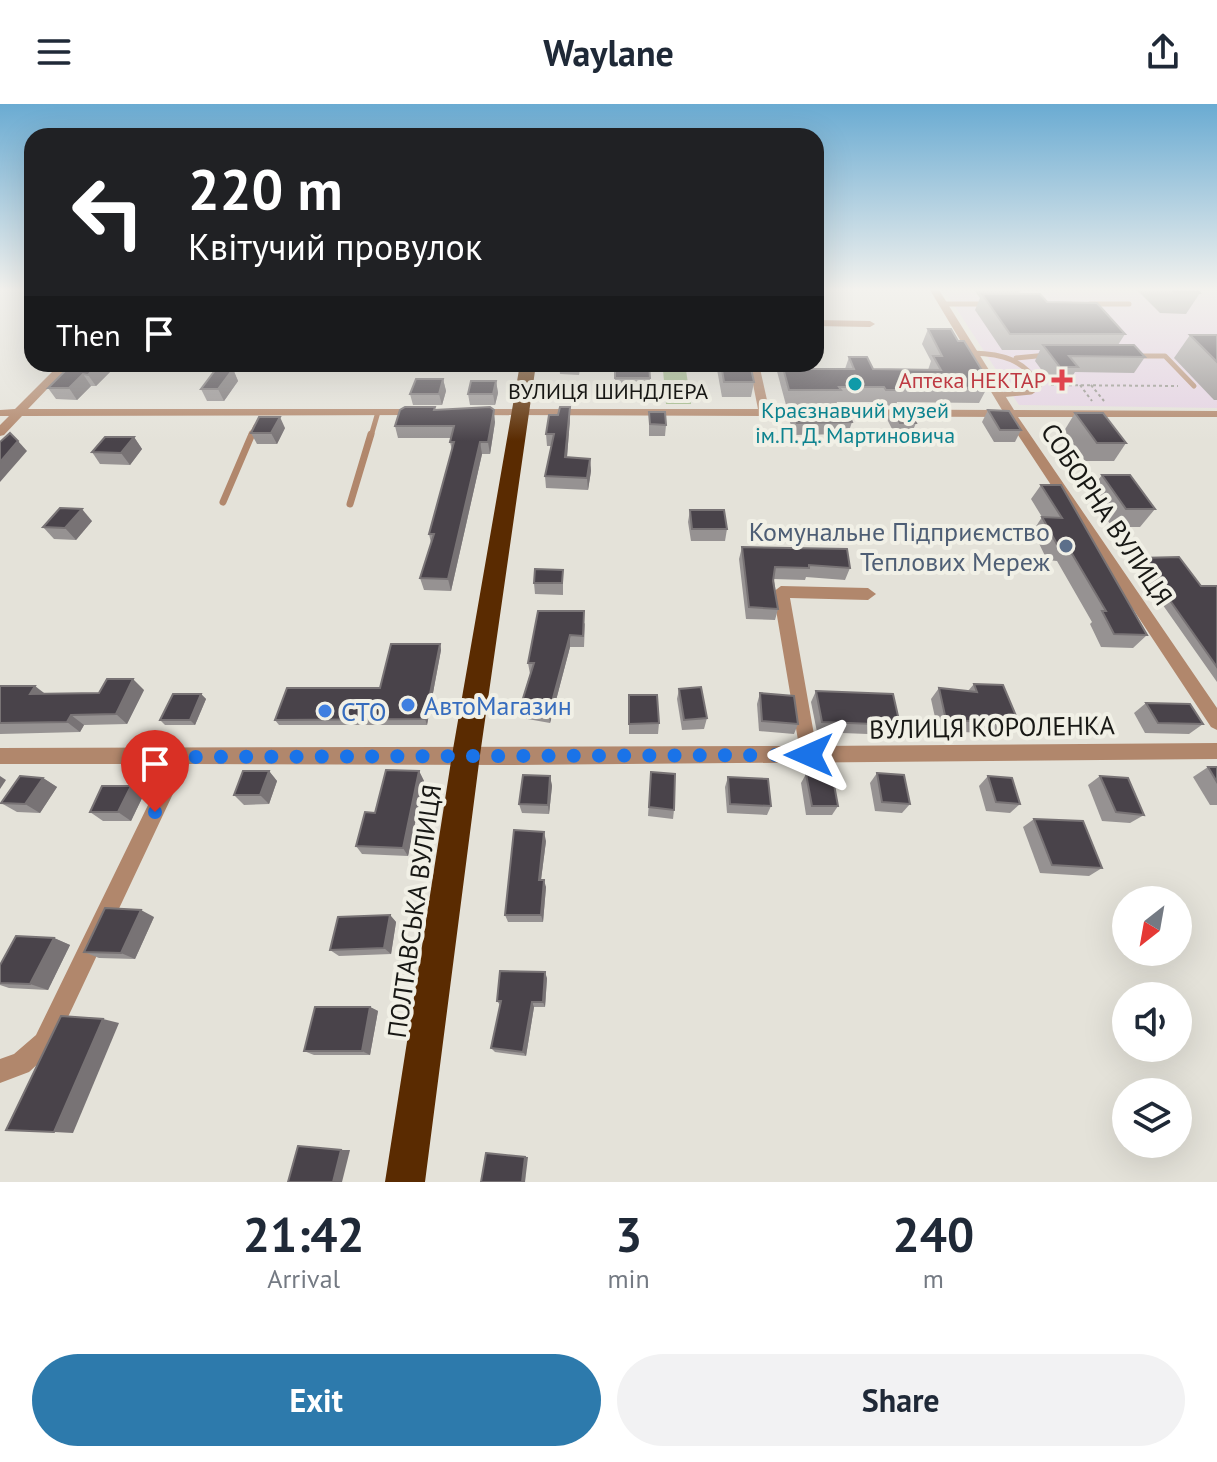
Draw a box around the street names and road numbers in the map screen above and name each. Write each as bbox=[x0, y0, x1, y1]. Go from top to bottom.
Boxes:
street label: ВУЛИЦЯ ШИНДЛЕРА bbox=[508, 377, 708, 405]
street label: СОБОРНА ВУЛИЦЯ bbox=[1034, 417, 1180, 611]
street label: ВУЛИЦЯ КОРОЛЕНКА bbox=[869, 708, 1115, 746]
street label: ПОЛТАВСЬКА ВУЛИЦЯ bbox=[380, 782, 448, 1040]

